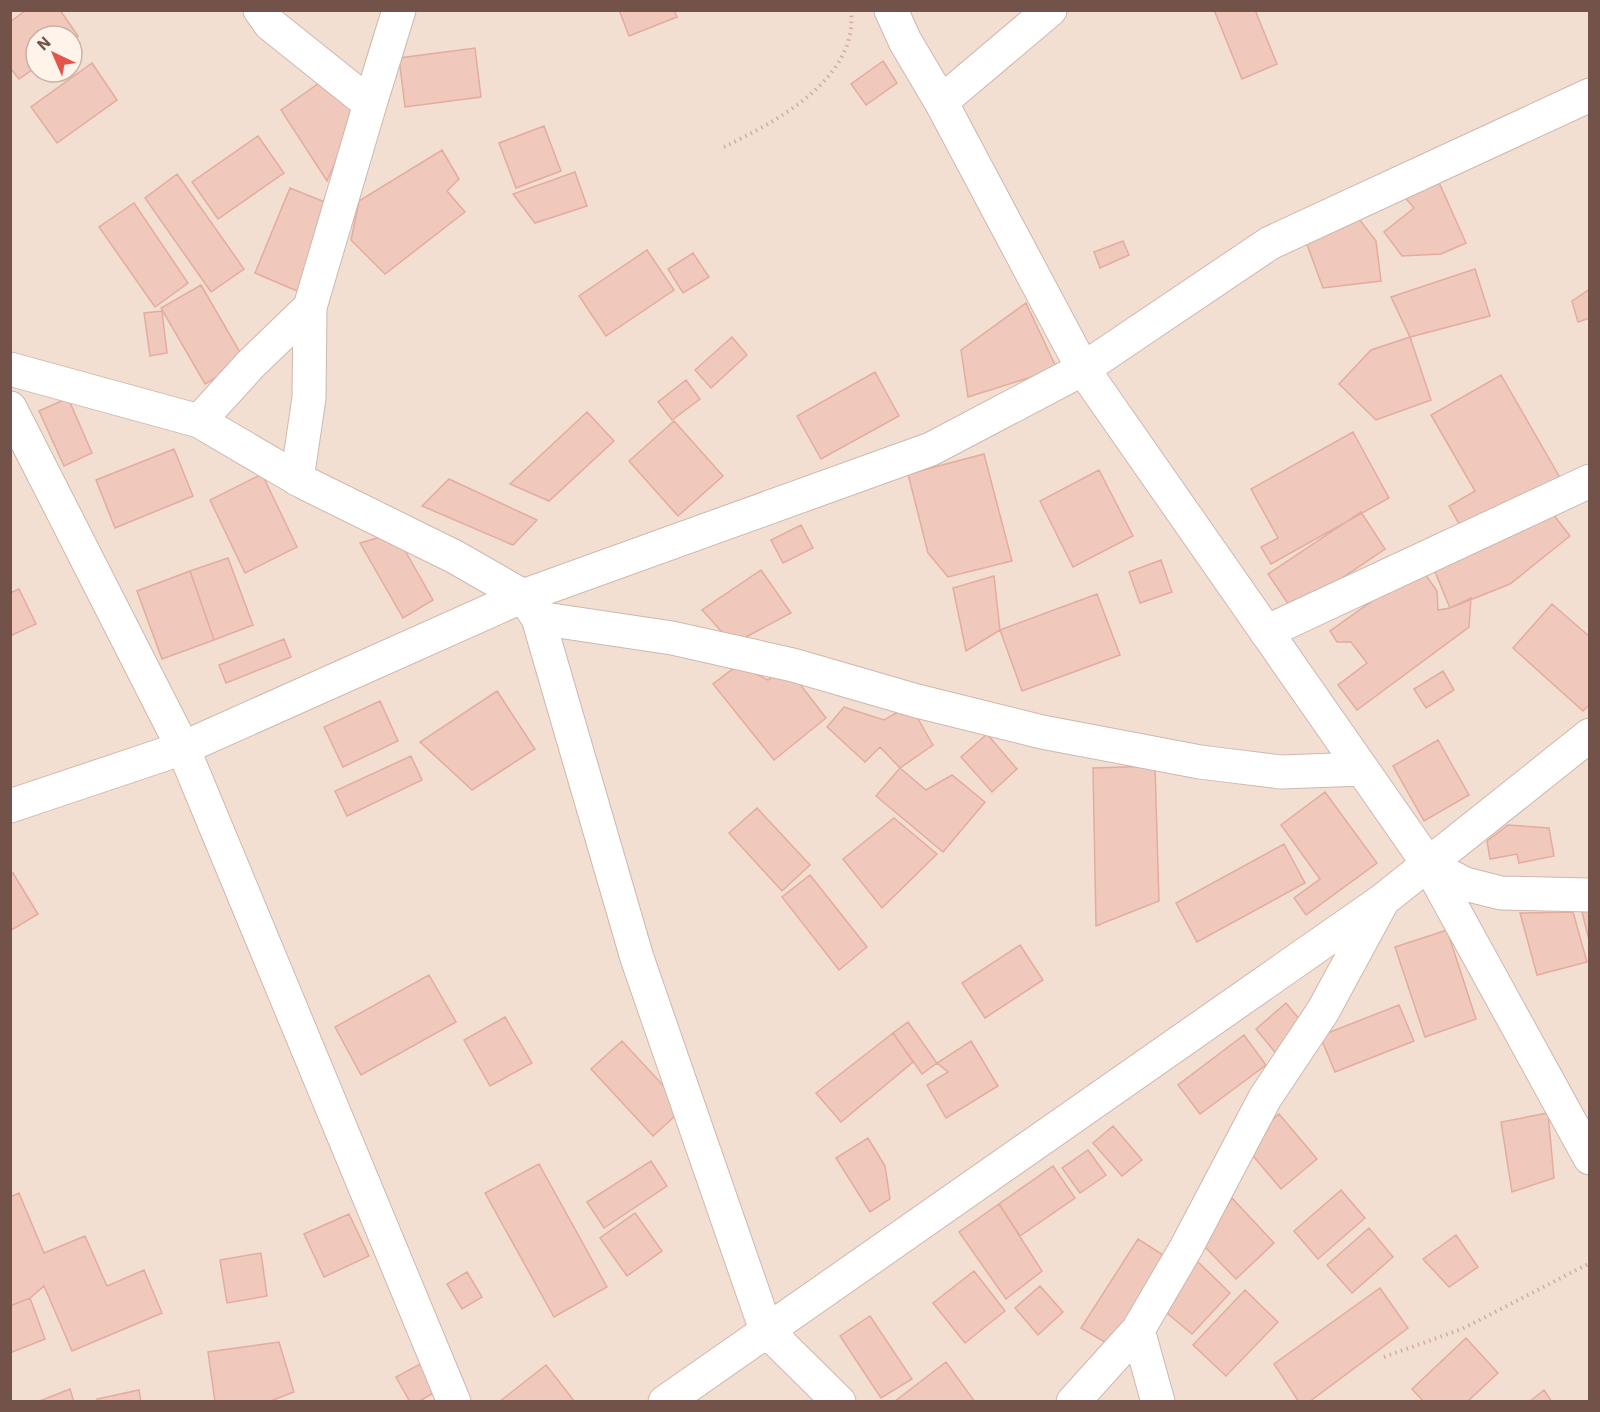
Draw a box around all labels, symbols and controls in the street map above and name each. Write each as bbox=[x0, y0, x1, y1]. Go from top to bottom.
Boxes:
north arrow bbox=[24, 24, 84, 84]
text: N bbox=[32, 32, 55, 54]

